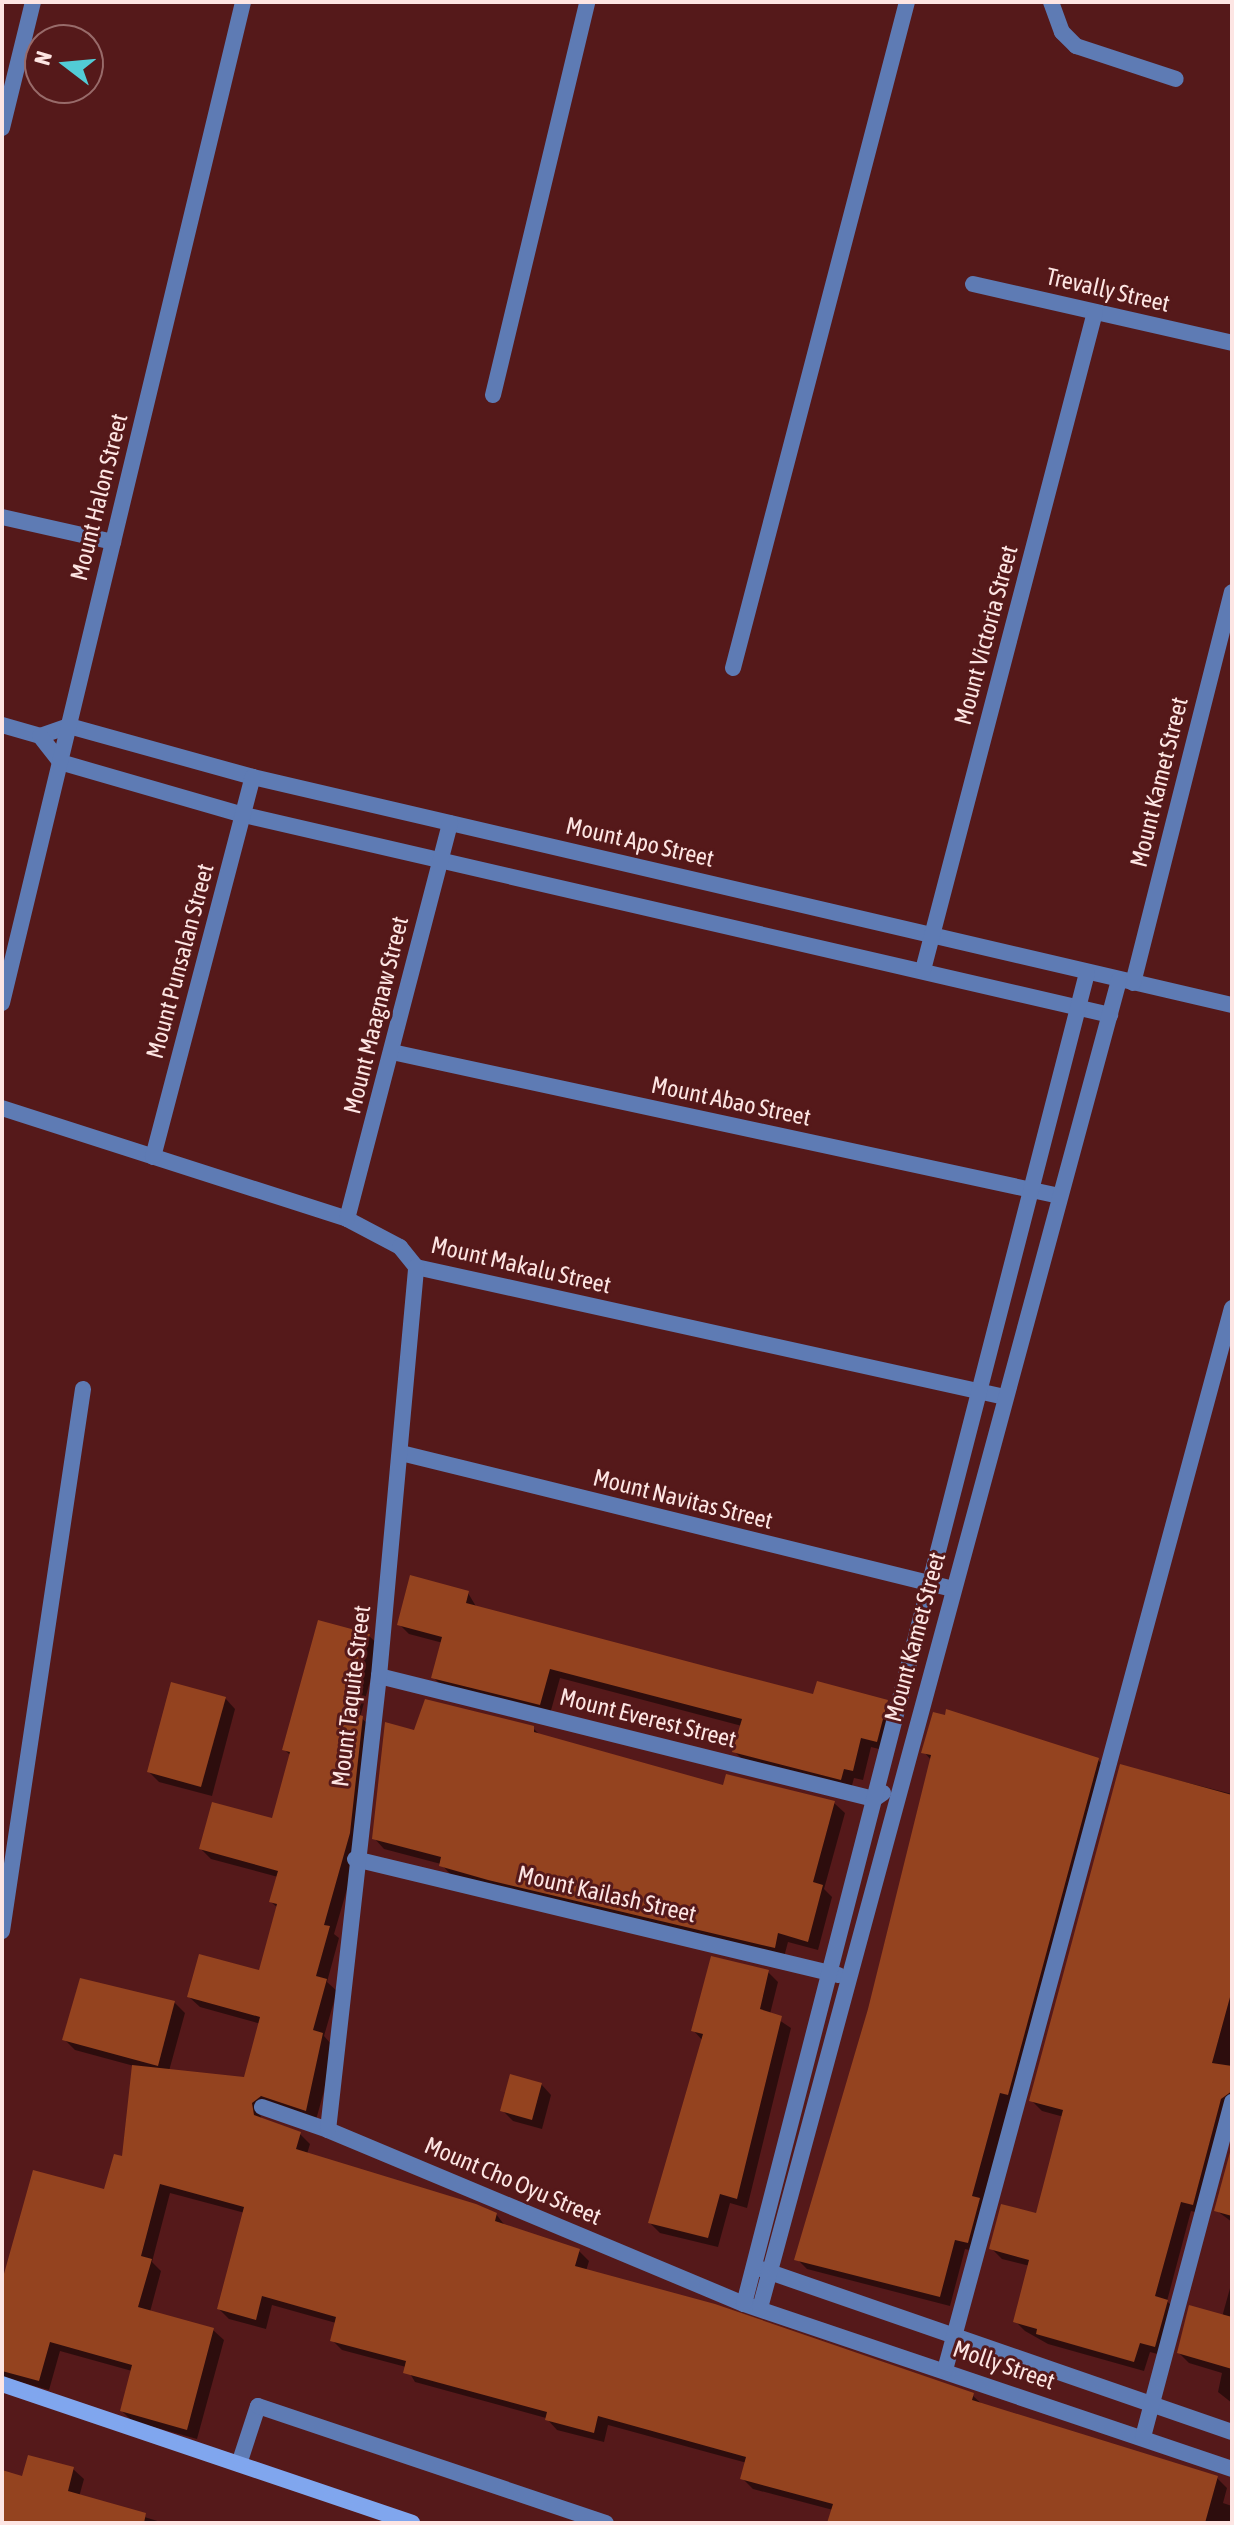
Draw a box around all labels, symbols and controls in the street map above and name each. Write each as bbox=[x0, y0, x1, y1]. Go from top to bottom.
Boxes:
north arrow bbox=[24, 24, 104, 104]
text: N bbox=[29, 48, 57, 68]
street label: Trevally Street bbox=[1043, 262, 1173, 318]
street label: Mount Halon Street bbox=[64, 411, 134, 583]
street label: Mount Victoria Street bbox=[948, 542, 1024, 728]
street label: Mount Kamet Street bbox=[1124, 694, 1194, 870]
street label: Mount Apo Street bbox=[563, 811, 717, 873]
street label: Mount Punsalan Street bbox=[140, 860, 220, 1062]
street label: Mount Maagnaw Street bbox=[338, 913, 414, 1117]
street label: Mount Abao Street bbox=[649, 1070, 813, 1132]
street label: Mount Makalu Street bbox=[428, 1230, 614, 1300]
street label: Mount Navitas Street bbox=[590, 1463, 776, 1535]
street label: Mount Kamet Street bbox=[879, 1549, 951, 1725]
street label: Mount Taquite Street bbox=[326, 1604, 376, 1788]
street label: Mount Everest Street bbox=[557, 1682, 739, 1754]
street label: Mount Kailash Street bbox=[515, 1859, 699, 1929]
street label: Mount Cho Oyu Street bbox=[420, 2131, 606, 2231]
street label: Molly Street bbox=[949, 2334, 1059, 2396]

